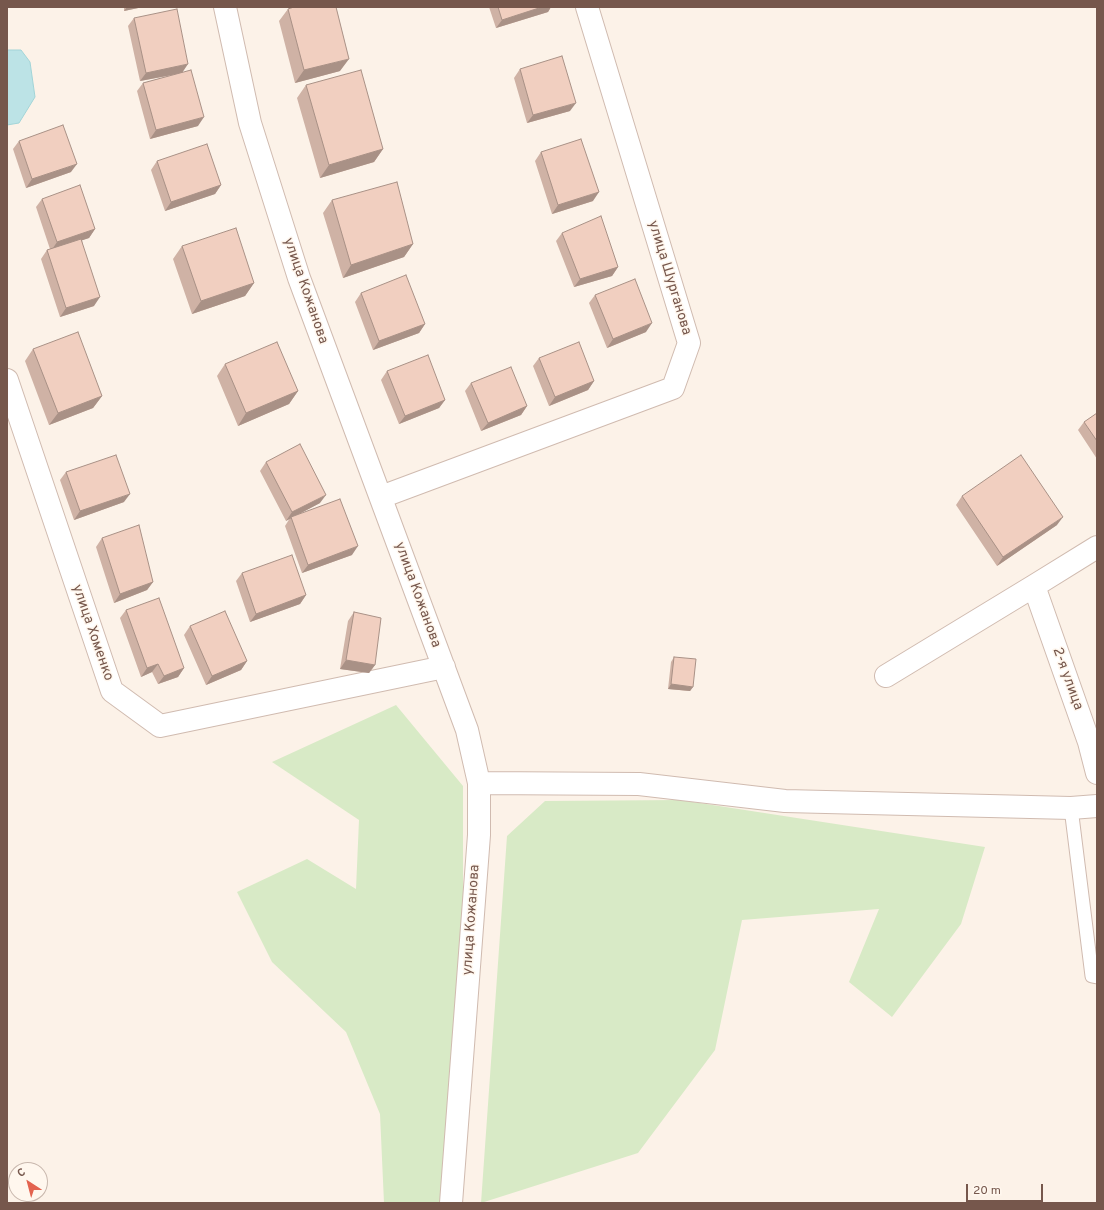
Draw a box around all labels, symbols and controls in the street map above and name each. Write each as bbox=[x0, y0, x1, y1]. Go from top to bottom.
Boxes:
street label: улица Шурганова bbox=[644, 219, 694, 337]
street label: улица Кожанова bbox=[279, 236, 331, 346]
street label: улица Кожанова bbox=[390, 540, 444, 650]
street label: улица Хоменко bbox=[68, 583, 116, 683]
street label: 2-я улица bbox=[1048, 645, 1086, 713]
street label: улица Кожанова bbox=[460, 864, 484, 976]
north arrow bbox=[8, 1162, 48, 1202]
text: С bbox=[15, 1165, 28, 1181]
scale bar bbox=[968, 1176, 1045, 1202]
text: 20 m bbox=[973, 1183, 1001, 1199]

